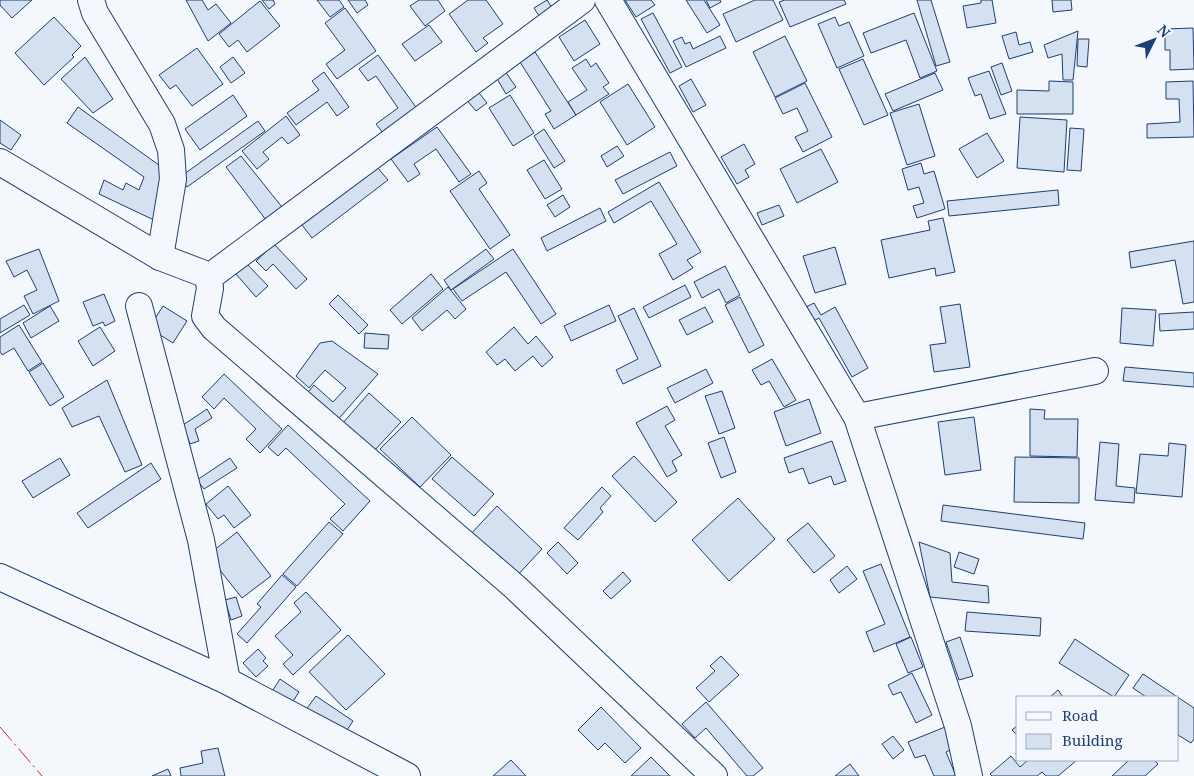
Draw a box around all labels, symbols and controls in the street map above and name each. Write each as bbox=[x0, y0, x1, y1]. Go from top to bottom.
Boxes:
north arrow bbox=[1129, 15, 1179, 65]
text: N bbox=[1153, 21, 1175, 41]
legend bbox=[1016, 696, 1179, 761]
text: Road bbox=[1062, 705, 1098, 725]
text: Building bbox=[1062, 730, 1123, 750]

